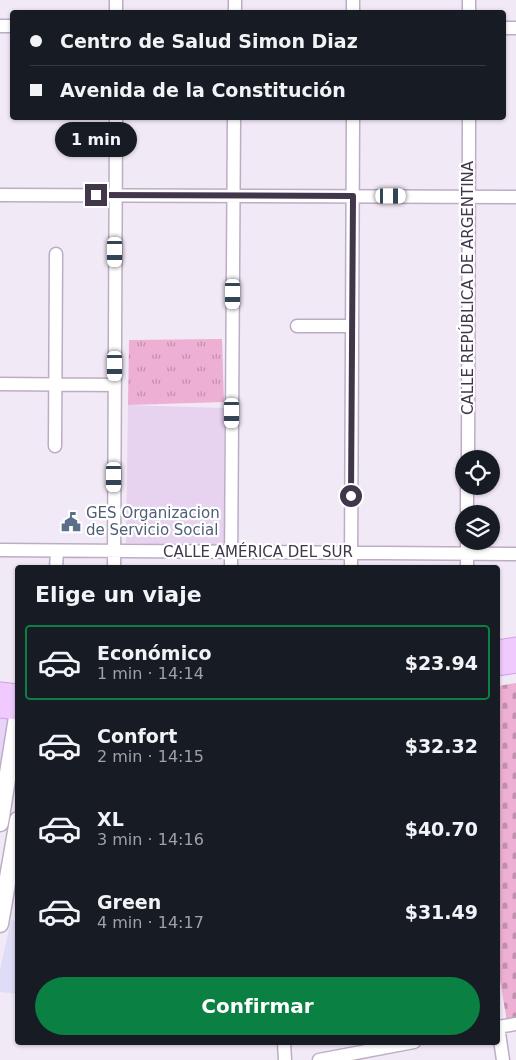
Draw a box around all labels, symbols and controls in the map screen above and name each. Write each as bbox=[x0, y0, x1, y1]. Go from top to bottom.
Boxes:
text: Centro de Salud Simon Diaz bbox=[60, 30, 358, 52]
text: Avenida de la Constitución bbox=[60, 79, 346, 101]
callout: 1 min bbox=[55, 122, 137, 158]
text: 1 min bbox=[71, 130, 121, 149]
street label: CALLE REPÚBLICA DE ARGENTINA bbox=[458, 160, 477, 415]
route end bbox=[85, 184, 107, 206]
car bbox=[376, 189, 406, 204]
car bbox=[107, 237, 122, 267]
car bbox=[225, 279, 240, 309]
car bbox=[107, 351, 122, 381]
car bbox=[224, 398, 239, 428]
map controls bbox=[455, 450, 500, 550]
button: locate bbox=[455, 450, 500, 495]
car bbox=[106, 462, 121, 492]
route start bbox=[340, 485, 362, 507]
place label: GES Organizacion de Servicio Social bbox=[86, 504, 220, 539]
button: layers bbox=[455, 505, 500, 550]
public building icon: GES Organizacion de Servicio Social bbox=[60, 511, 82, 533]
street label: CALLE AMÉRICA DEL SUR bbox=[163, 542, 353, 561]
text: Elige un viaje bbox=[35, 582, 202, 607]
icon: car bbox=[37, 640, 82, 685]
text: Económico bbox=[97, 642, 212, 664]
text: $23.94 bbox=[405, 652, 478, 674]
text: 1 min · 14:14 bbox=[97, 664, 204, 683]
icon: car bbox=[37, 723, 82, 768]
text: Confort bbox=[97, 725, 177, 747]
text: $32.32 bbox=[405, 735, 478, 757]
text: 2 min · 14:15 bbox=[97, 747, 204, 766]
icon: car bbox=[37, 806, 82, 851]
text: XL bbox=[97, 808, 124, 830]
text: $40.70 bbox=[405, 818, 478, 840]
text: 3 min · 14:16 bbox=[97, 830, 204, 849]
icon: car bbox=[37, 889, 82, 934]
text: Green bbox=[97, 891, 161, 913]
text: $31.49 bbox=[405, 901, 478, 923]
text: 4 min · 14:17 bbox=[97, 913, 204, 932]
button: Confirmar bbox=[35, 977, 480, 1035]

